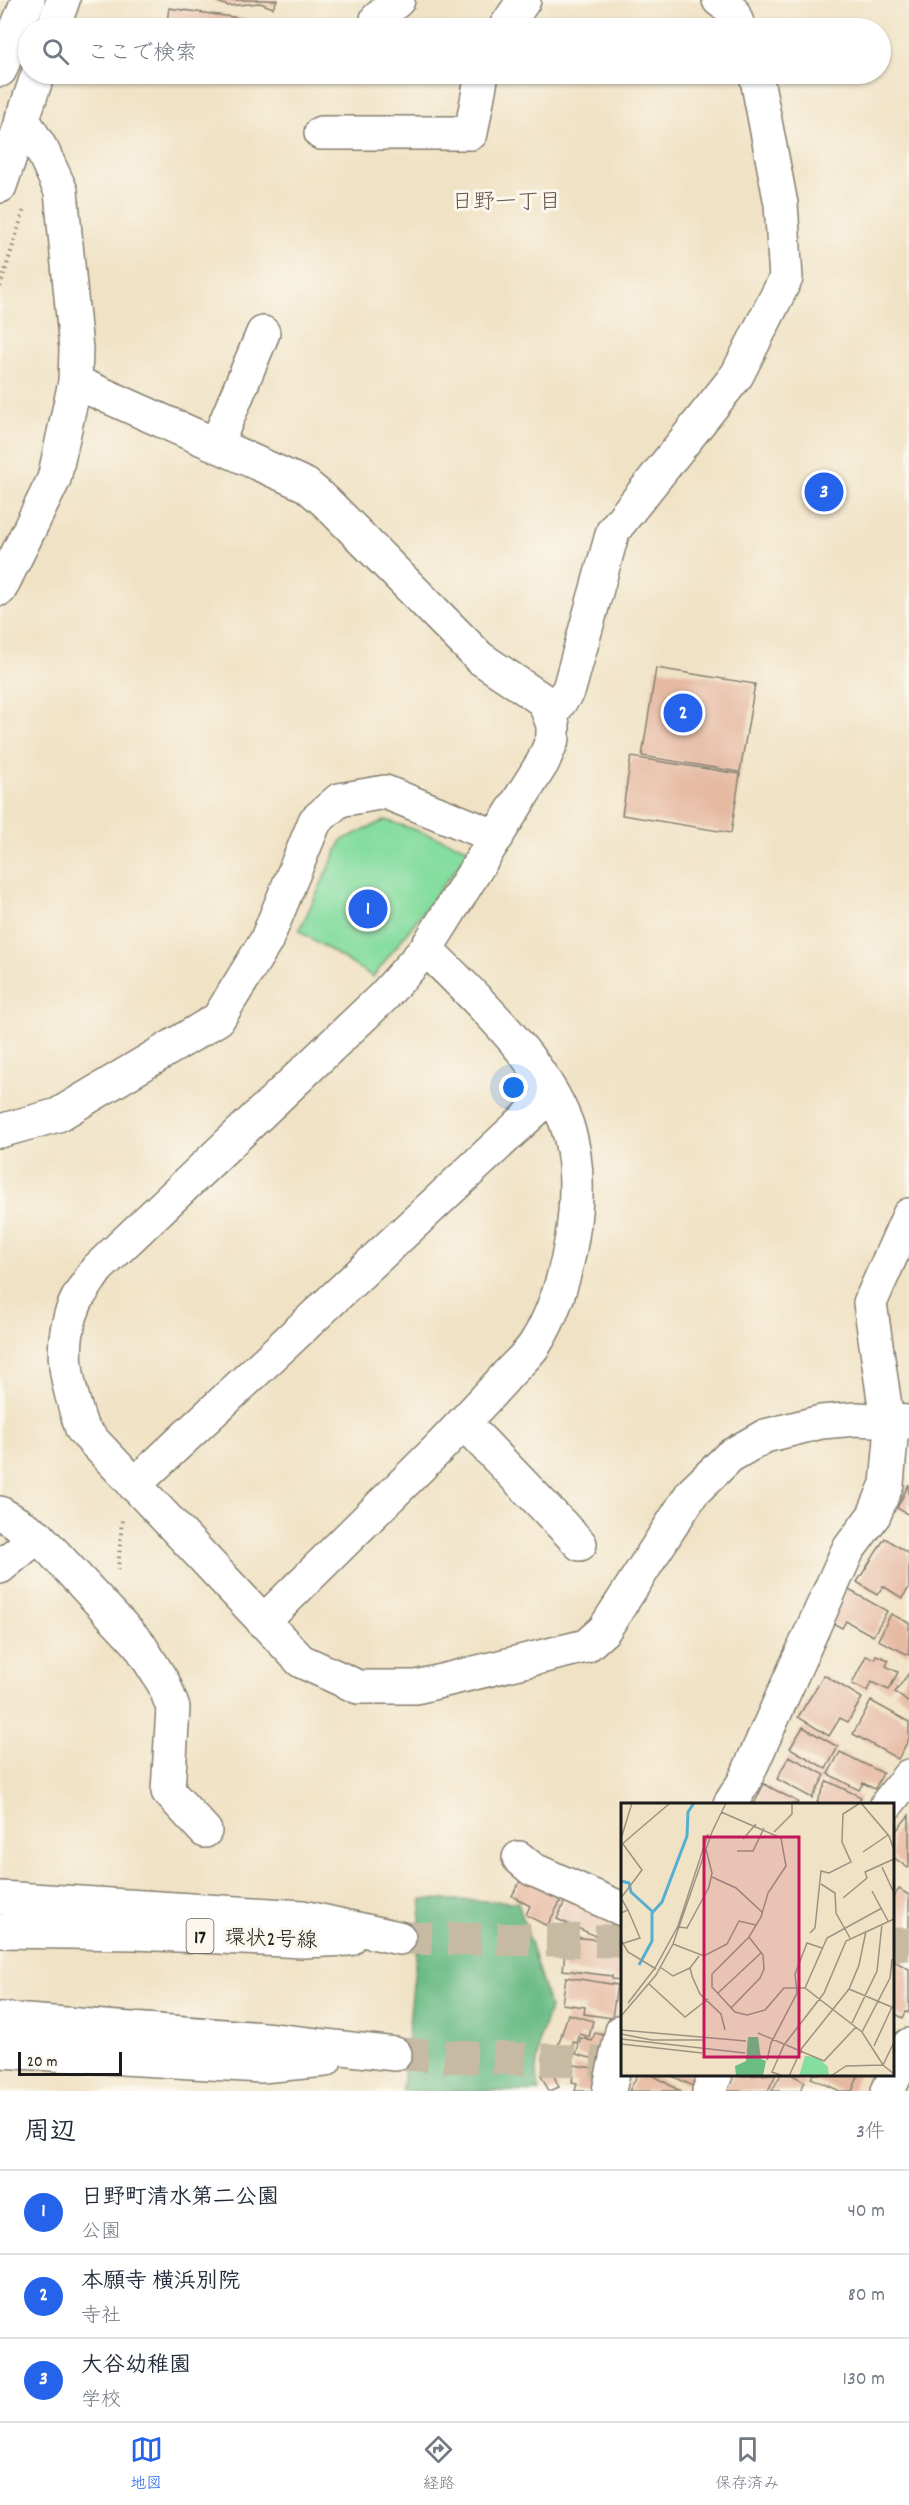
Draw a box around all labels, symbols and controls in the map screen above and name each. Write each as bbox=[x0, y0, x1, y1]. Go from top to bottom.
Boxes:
search box bbox=[18, 18, 891, 84]
icon: search bbox=[39, 35, 72, 68]
text: ここで検索 bbox=[87, 39, 197, 70]
district label: 日野一丁目 bbox=[451, 188, 561, 219]
pin: 3 bbox=[804, 470, 844, 514]
pin: 2 bbox=[664, 690, 702, 736]
pin: 1 bbox=[348, 886, 388, 932]
your location bbox=[499, 1073, 528, 1102]
inset map bbox=[621, 1803, 894, 2076]
road number: 17 bbox=[186, 1919, 214, 1953]
street label: 環状2号線 bbox=[224, 1924, 318, 1958]
scale bar bbox=[18, 2049, 122, 2076]
text: 20 m bbox=[27, 2051, 57, 2074]
text: 周辺 bbox=[24, 2115, 76, 2152]
text: 3件 bbox=[856, 2119, 885, 2147]
text: 日野町清水第二公園 bbox=[81, 2183, 279, 2214]
text: 1 bbox=[41, 2198, 46, 2226]
text: 40 m bbox=[847, 2198, 885, 2226]
text: 公園 bbox=[81, 2219, 121, 2247]
text: 本願寺 横浜別院 bbox=[81, 2267, 240, 2298]
text: 2 bbox=[39, 2282, 48, 2310]
text: 80 m bbox=[848, 2282, 885, 2310]
text: 寺社 bbox=[81, 2303, 121, 2331]
text: 大谷幼稚園 bbox=[81, 2351, 191, 2382]
text: 3 bbox=[39, 2366, 48, 2394]
text: 130 m bbox=[843, 2366, 885, 2394]
text: 学校 bbox=[81, 2387, 121, 2415]
tab: 地図 bbox=[130, 2433, 163, 2496]
tab: 経路 bbox=[422, 2433, 455, 2496]
tab: 保存済み bbox=[715, 2433, 779, 2496]

